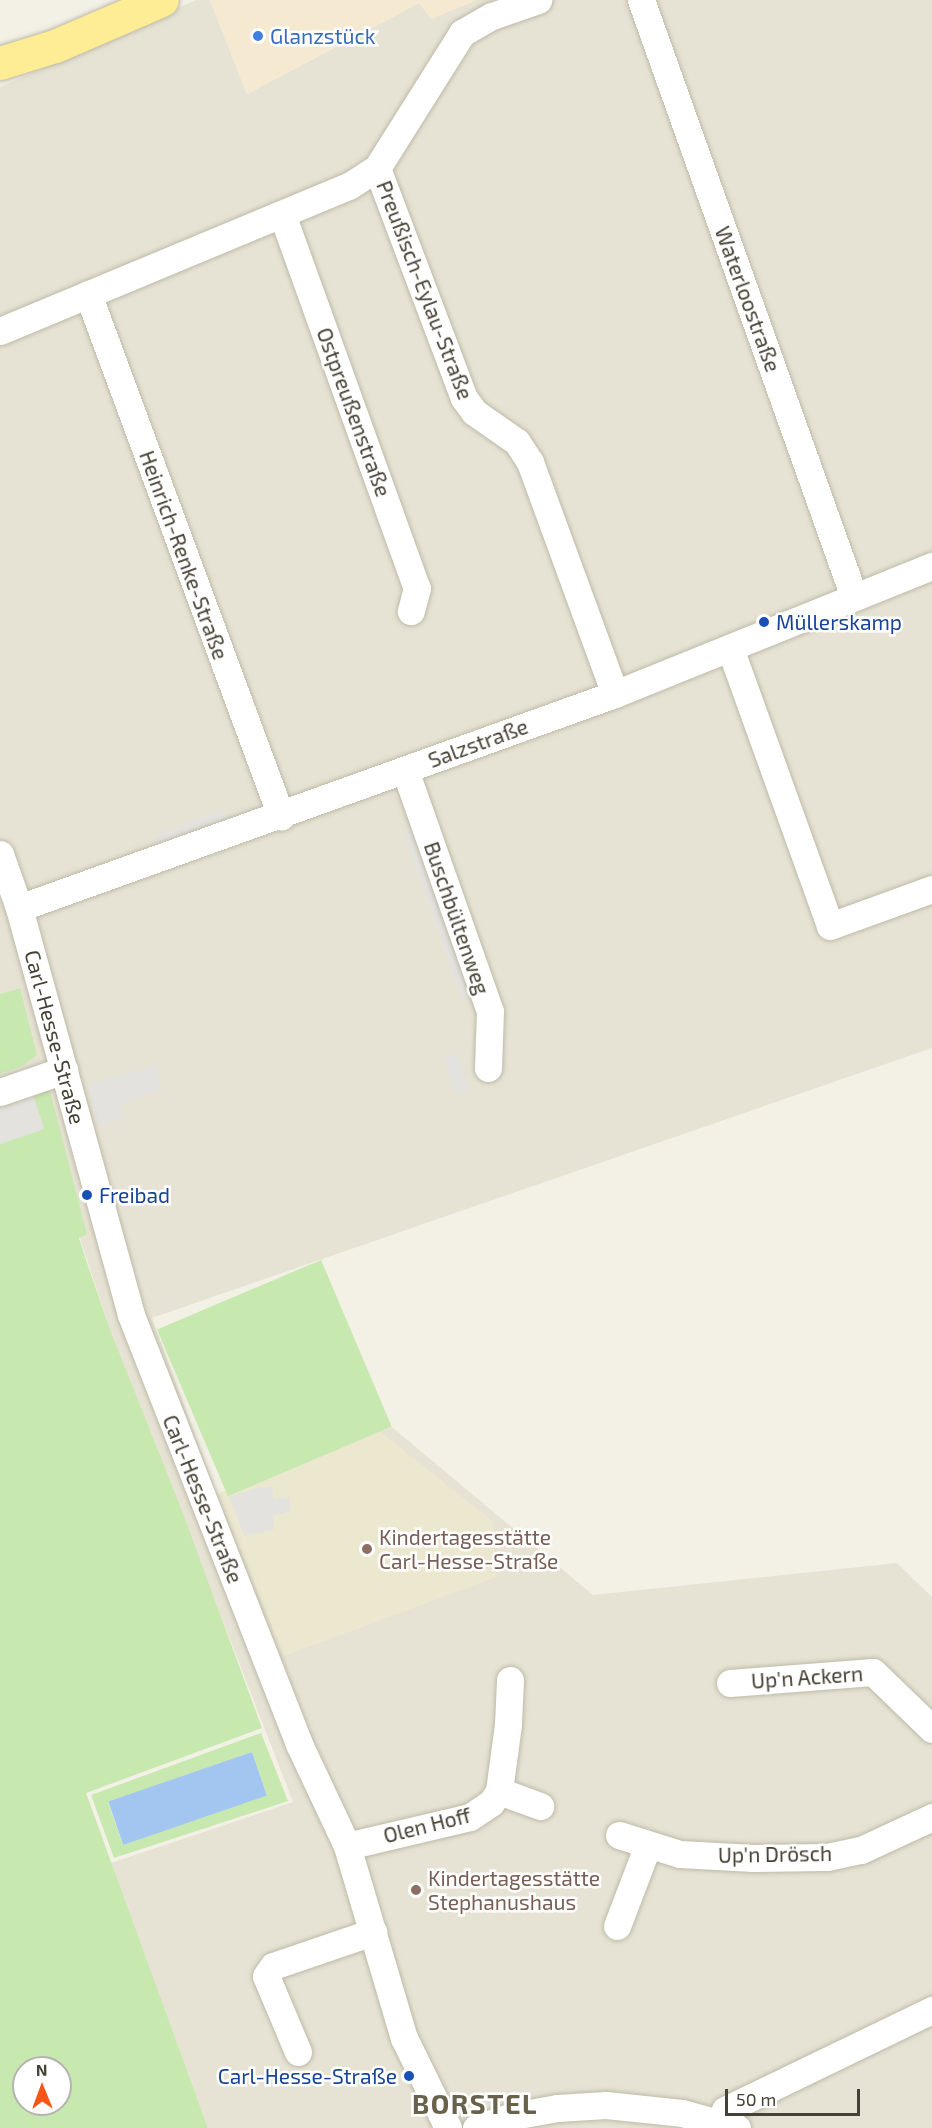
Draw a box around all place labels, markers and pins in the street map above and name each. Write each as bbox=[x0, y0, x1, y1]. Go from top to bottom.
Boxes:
place label: Glanzstück bbox=[270, 23, 375, 49]
marker: Glanzstück bbox=[251, 29, 265, 43]
place label: Müllerskamp bbox=[776, 609, 902, 635]
marker: Müllerskamp bbox=[757, 615, 771, 629]
place label: Freibad bbox=[99, 1182, 170, 1208]
marker: Freibad bbox=[80, 1188, 94, 1202]
place label: Kindertagesstätte Carl-Hesse-Straße bbox=[379, 1524, 558, 1574]
marker: Kindertagesstätte Carl-Hesse-Straße bbox=[360, 1542, 374, 1556]
place label: Kindertagesstätte Stephanushaus bbox=[428, 1865, 600, 1915]
marker: Kindertagesstätte Stephanushaus bbox=[409, 1883, 423, 1897]
place label: Carl-Hesse-Straße bbox=[218, 2063, 397, 2089]
marker: Carl-Hesse-Straße bbox=[402, 2069, 416, 2083]

